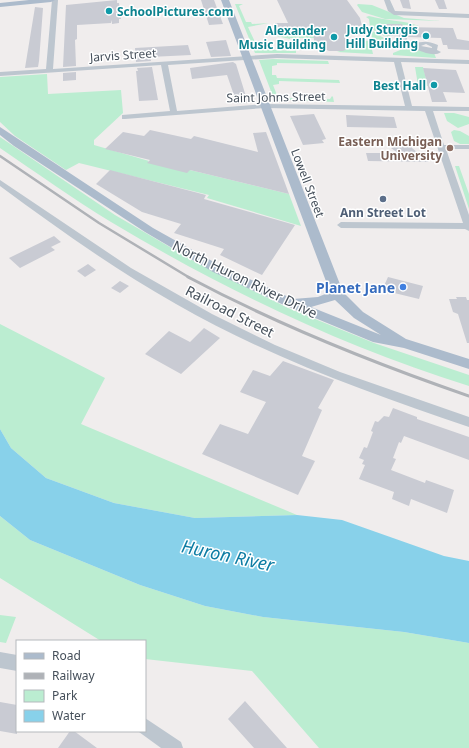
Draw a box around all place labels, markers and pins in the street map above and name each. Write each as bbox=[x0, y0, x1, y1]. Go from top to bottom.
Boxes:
place label: SchoolPictures.com bbox=[117, 3, 234, 20]
marker: SchoolPictures.com bbox=[104, 6, 114, 16]
place label: Judy Sturgis Hill Building bbox=[345, 21, 418, 52]
place label: Alexander Music Building bbox=[238, 22, 327, 53]
marker: Judy Sturgis Hill Building bbox=[421, 31, 431, 41]
marker: Alexander Music Building bbox=[329, 32, 339, 42]
place label: Best Hall bbox=[373, 77, 426, 94]
marker: Best Hall bbox=[429, 80, 439, 90]
place label: Eastern Michigan University bbox=[338, 133, 442, 164]
marker: Eastern Michigan University bbox=[445, 143, 455, 153]
marker: Ann Street Lot bbox=[378, 194, 388, 204]
place label: Ann Street Lot bbox=[340, 204, 426, 221]
place label: Planet Jane bbox=[316, 278, 395, 297]
marker: Planet Jane bbox=[398, 282, 408, 292]

